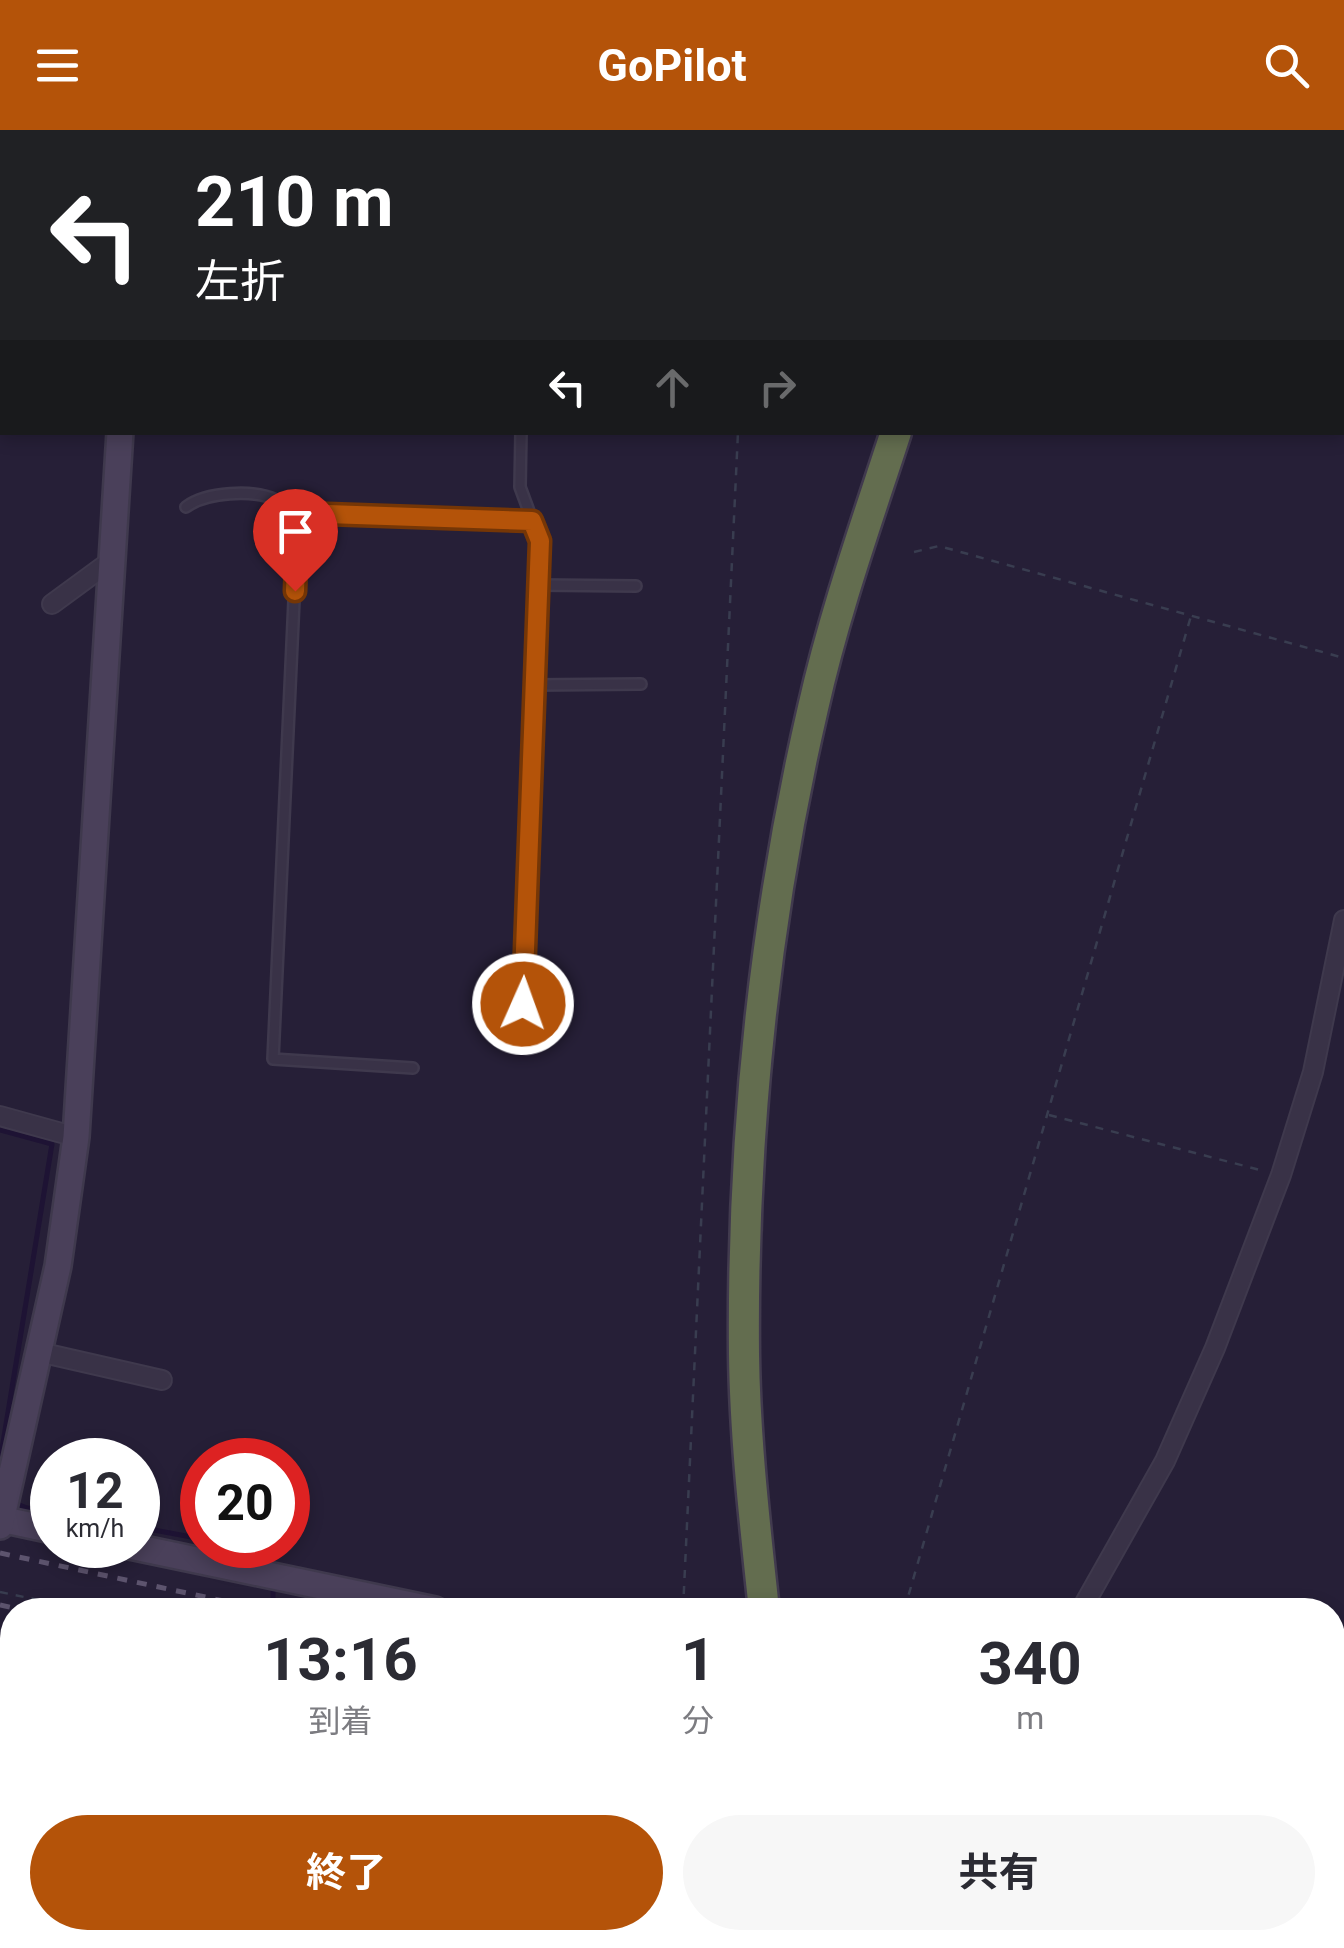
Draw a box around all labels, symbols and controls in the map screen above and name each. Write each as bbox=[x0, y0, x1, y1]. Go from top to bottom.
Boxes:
icon: menu bbox=[30, 38, 85, 93]
icon: search bbox=[1259, 38, 1314, 93]
text: GoPilot bbox=[597, 39, 747, 92]
text: 210 m bbox=[195, 161, 394, 243]
icon: left bbox=[30, 170, 160, 300]
text: 左折 bbox=[195, 255, 285, 308]
icon: left bbox=[540, 360, 595, 415]
icon: ahead bbox=[645, 360, 700, 415]
icon: right bbox=[750, 360, 805, 415]
pin bbox=[253, 489, 338, 592]
icon: arrive bbox=[268, 504, 323, 559]
position arrow bbox=[471, 952, 575, 1056]
speed limit sign: 20 bbox=[180, 1438, 310, 1568]
text: 12 bbox=[66, 1462, 124, 1520]
text: km/h bbox=[66, 1514, 124, 1543]
text: 13:16 bbox=[263, 1624, 418, 1695]
text: 1 bbox=[681, 1624, 715, 1695]
text: 340 bbox=[979, 1628, 1082, 1699]
text: m bbox=[1016, 1699, 1044, 1737]
text: 到着 bbox=[308, 1702, 372, 1740]
text: 分 bbox=[682, 1702, 714, 1740]
button: 終了 bbox=[30, 1815, 663, 1930]
button: 共有 bbox=[683, 1815, 1315, 1930]

